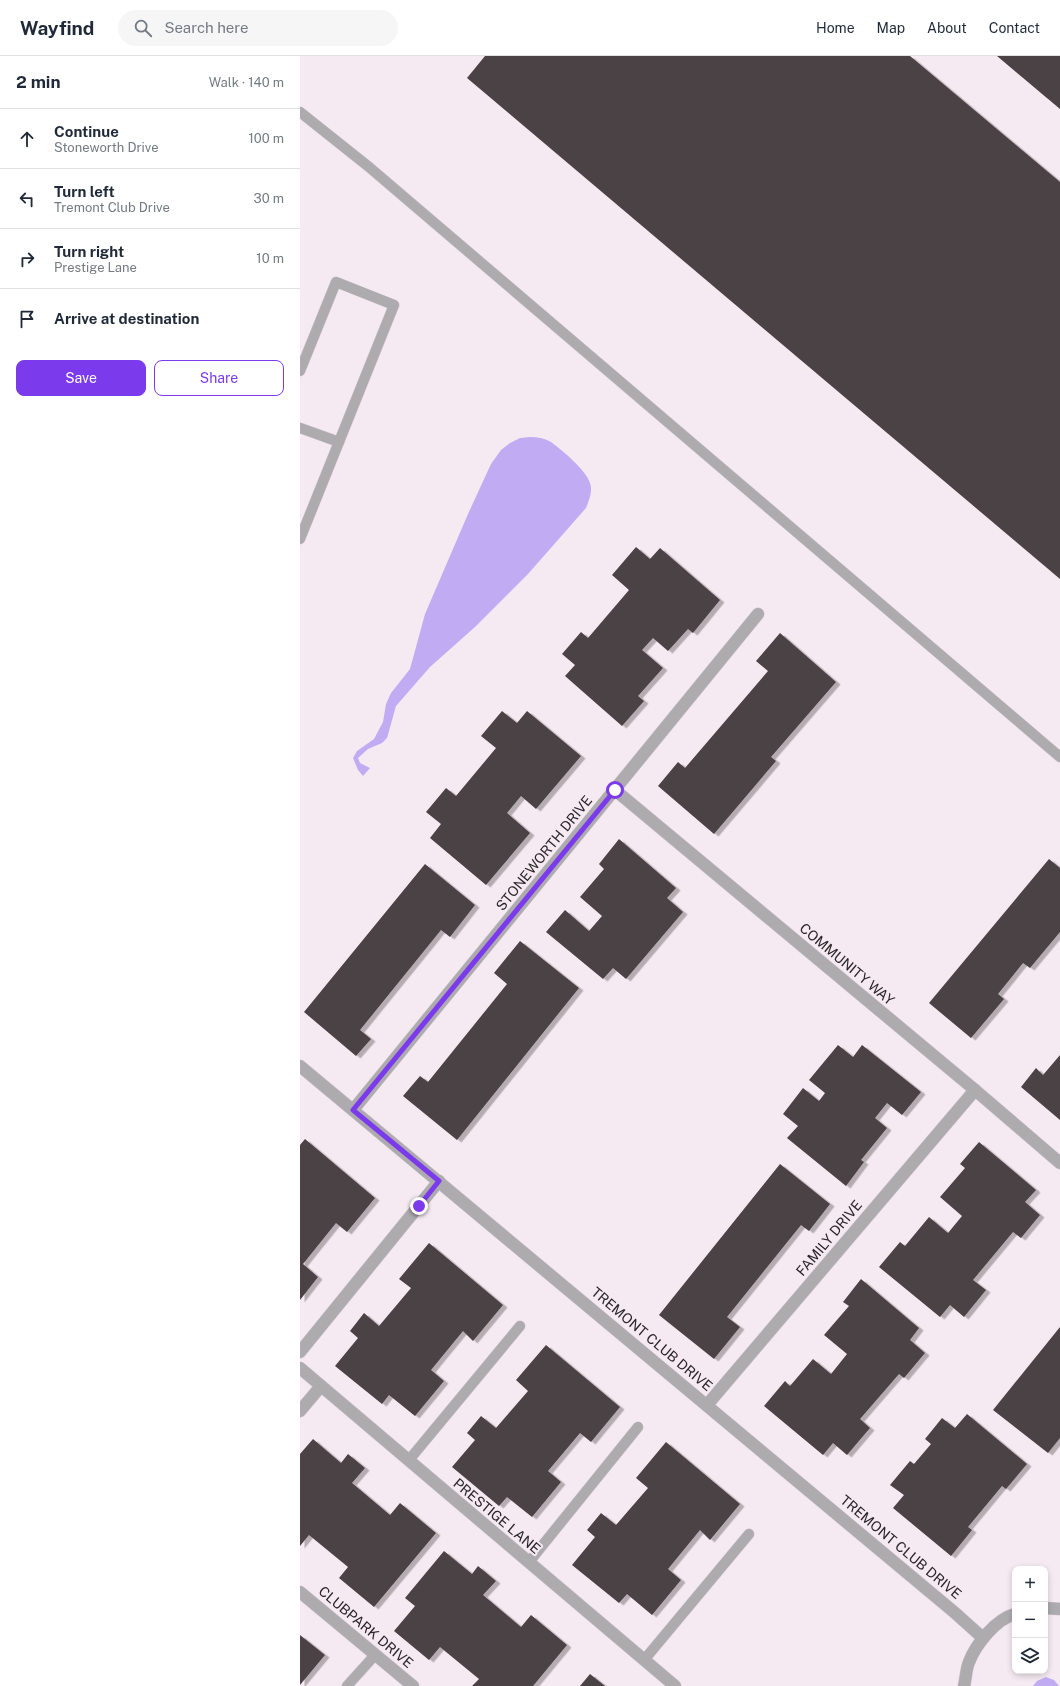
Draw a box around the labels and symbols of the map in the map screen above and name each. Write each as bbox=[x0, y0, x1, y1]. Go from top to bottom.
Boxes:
route start bbox=[606, 781, 624, 799]
street label: STONEWORTH DRIVE bbox=[493, 792, 595, 914]
street label: COMMUNITY WAY bbox=[796, 920, 898, 1009]
route end bbox=[410, 1197, 428, 1215]
street label: FAMILY DRIVE bbox=[793, 1197, 865, 1279]
street label: TREMONT CLUB DRIVE bbox=[588, 1284, 716, 1394]
street label: PRESTIGE LANE bbox=[450, 1475, 544, 1557]
street label: TREMONT CLUB DRIVE bbox=[837, 1492, 965, 1602]
street label: CLUBPARK DRIVE bbox=[316, 1583, 416, 1671]

